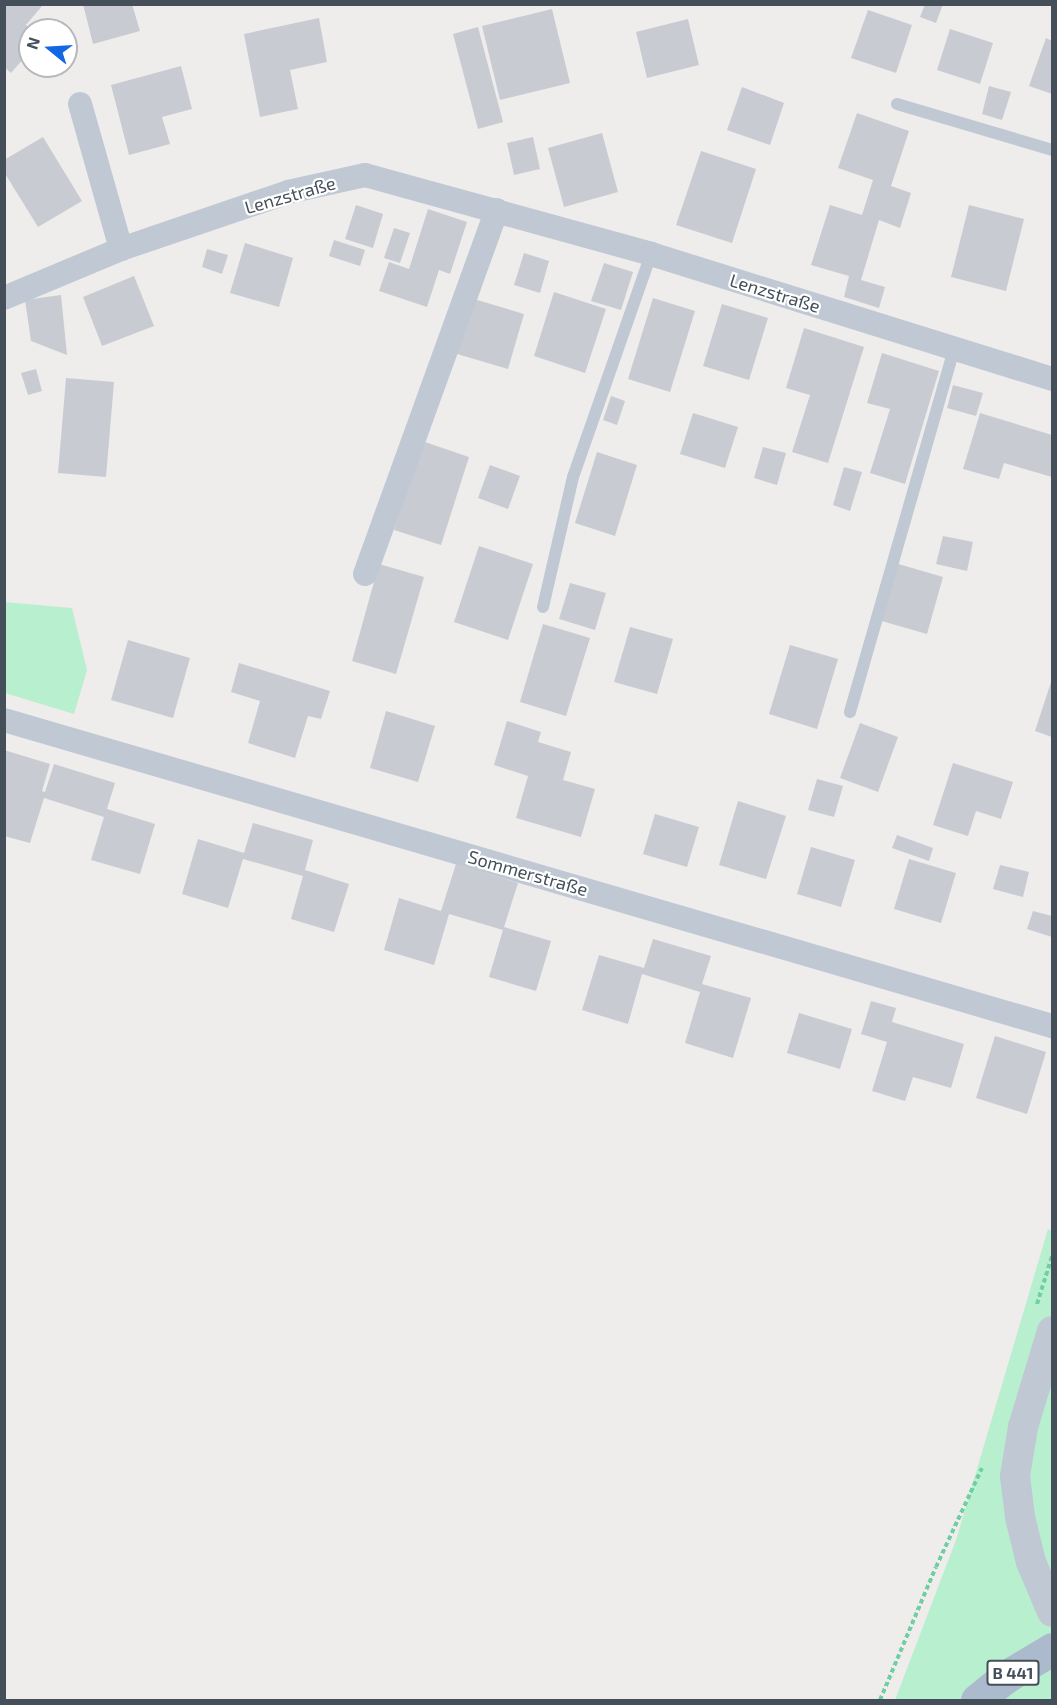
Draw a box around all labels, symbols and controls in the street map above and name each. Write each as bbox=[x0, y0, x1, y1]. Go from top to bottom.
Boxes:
north arrow bbox=[18, 18, 78, 78]
text: N bbox=[21, 34, 43, 51]
street label: Lenzstraße bbox=[242, 172, 338, 218]
street label: Lenzstraße bbox=[727, 269, 823, 317]
street label: Sommerstraße bbox=[466, 846, 590, 900]
road number: B 441 bbox=[986, 1660, 1040, 1686]

